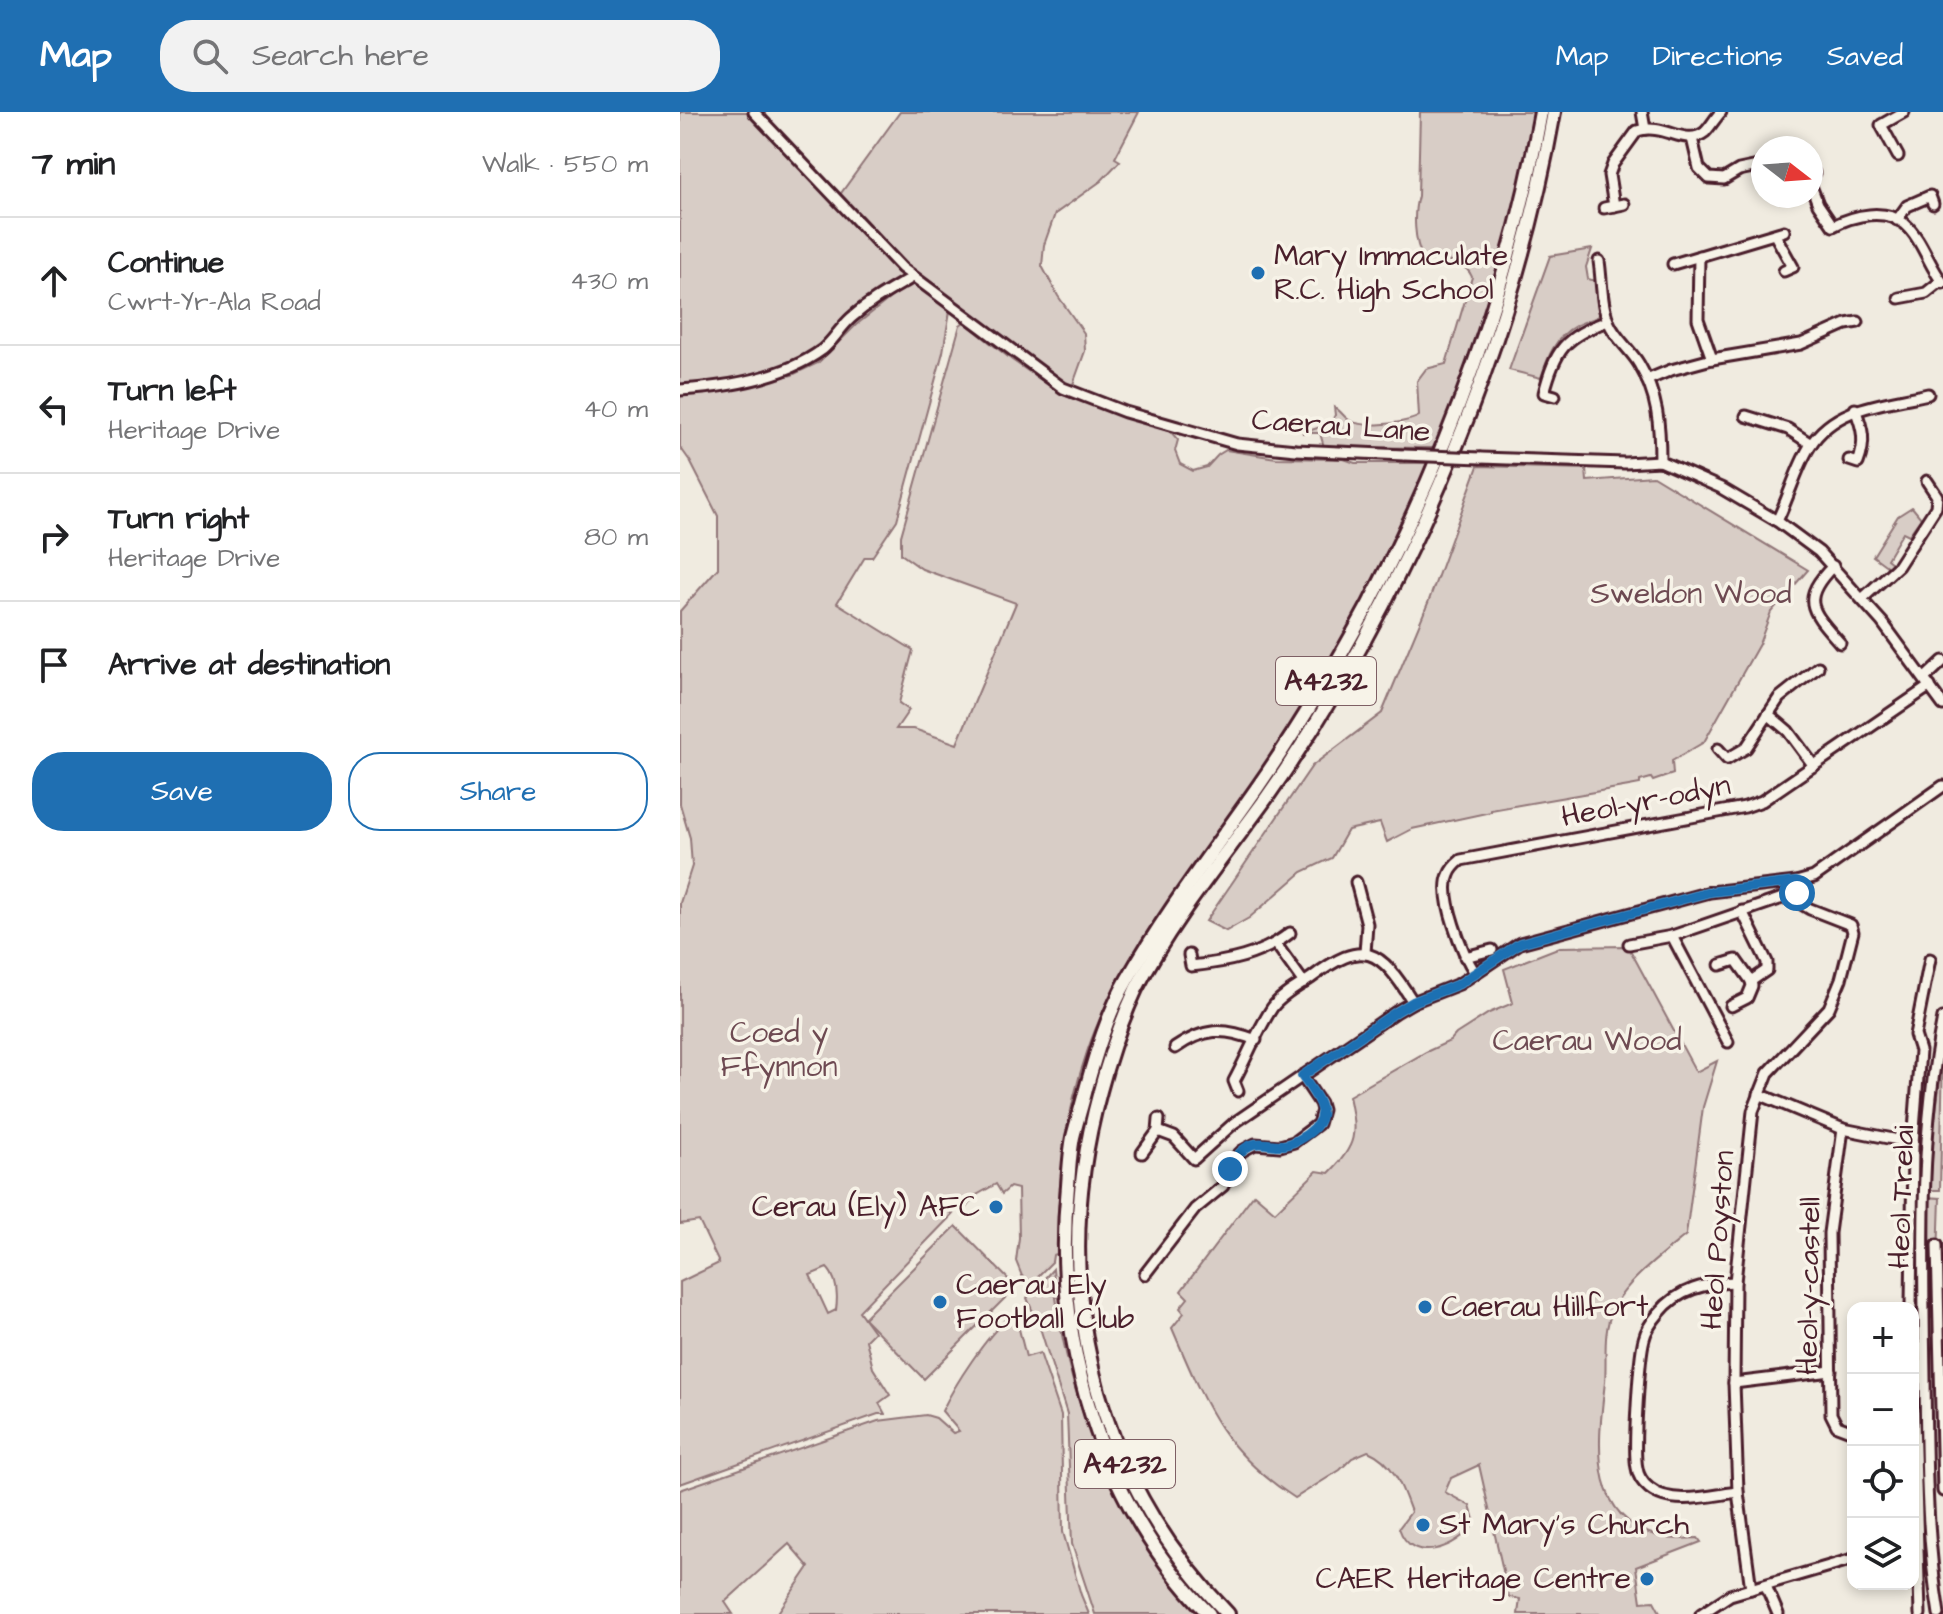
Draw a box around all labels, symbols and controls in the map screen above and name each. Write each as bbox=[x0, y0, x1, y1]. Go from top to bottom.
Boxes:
search box bbox=[160, 20, 720, 92]
text: Map bbox=[40, 30, 112, 82]
icon: search bbox=[188, 34, 232, 78]
text: Search here bbox=[252, 35, 429, 77]
text: Map bbox=[1556, 37, 1609, 76]
text: Directions bbox=[1653, 37, 1783, 76]
text: Saved bbox=[1827, 37, 1903, 76]
north arrow bbox=[1751, 136, 1823, 208]
text: 7 min bbox=[32, 140, 115, 188]
text: Walk · 550 m bbox=[482, 146, 648, 182]
place label: Mary Immaculate R.C. High School bbox=[1274, 235, 1508, 312]
text: Continue bbox=[108, 242, 224, 284]
icon: ahead bbox=[32, 259, 76, 303]
text: 430 m bbox=[570, 263, 648, 299]
marker: Mary Immaculate R.C. High School bbox=[1249, 264, 1267, 282]
text: Cwrt-Yr-Ala Road bbox=[108, 284, 321, 320]
text: Turn left bbox=[108, 370, 236, 412]
icon: left bbox=[32, 387, 76, 431]
text: 40 m bbox=[583, 391, 648, 427]
street label: Caerau Lane bbox=[1250, 399, 1432, 453]
text: Heritage Drive bbox=[108, 412, 280, 448]
text: Turn right bbox=[108, 498, 249, 540]
icon: right bbox=[32, 515, 76, 559]
text: 80 m bbox=[584, 519, 648, 555]
text: Heritage Drive bbox=[108, 540, 280, 576]
park label: Sweldon Wood bbox=[1590, 573, 1792, 615]
icon: arrive bbox=[32, 643, 76, 687]
text: Arrive at destination bbox=[108, 644, 390, 686]
road number: A4232 bbox=[1276, 657, 1376, 705]
button: Save bbox=[32, 752, 332, 831]
button: Share bbox=[348, 752, 648, 831]
street label: Heol-yr-odyn bbox=[1558, 764, 1734, 839]
route start bbox=[1779, 875, 1815, 911]
park label: Coed y Ffynnon bbox=[721, 1012, 837, 1089]
park label: Caerau Wood bbox=[1492, 1020, 1682, 1062]
street label: Heol Trelai bbox=[1879, 1124, 1926, 1270]
street label: Heol Poyston bbox=[1691, 1149, 1746, 1331]
route end bbox=[1212, 1151, 1248, 1187]
place label: Cerau (Ely) AFC bbox=[752, 1186, 980, 1229]
street label: Heol-y-castell bbox=[1786, 1197, 1833, 1375]
marker: Cerau (Ely) AFC bbox=[987, 1198, 1005, 1216]
place label: Caerau Ely Football Club bbox=[956, 1264, 1134, 1340]
place label: Caerau Hillfort bbox=[1441, 1286, 1648, 1328]
marker: Caerau Ely Football Club bbox=[931, 1293, 949, 1311]
marker: Caerau Hillfort bbox=[1416, 1298, 1434, 1316]
map controls bbox=[1847, 1302, 1919, 1590]
button: + bbox=[1847, 1302, 1919, 1374]
button: − bbox=[1847, 1374, 1919, 1446]
road number: A4232 bbox=[1075, 1440, 1175, 1488]
button: locate bbox=[1847, 1446, 1919, 1518]
place label: St Mary's Church bbox=[1439, 1504, 1689, 1547]
marker: St Mary's Church bbox=[1414, 1516, 1432, 1534]
button: layers bbox=[1847, 1518, 1919, 1590]
place label: CAER Heritage Centre bbox=[1315, 1558, 1631, 1601]
marker: CAER Heritage Centre bbox=[1638, 1570, 1656, 1588]

